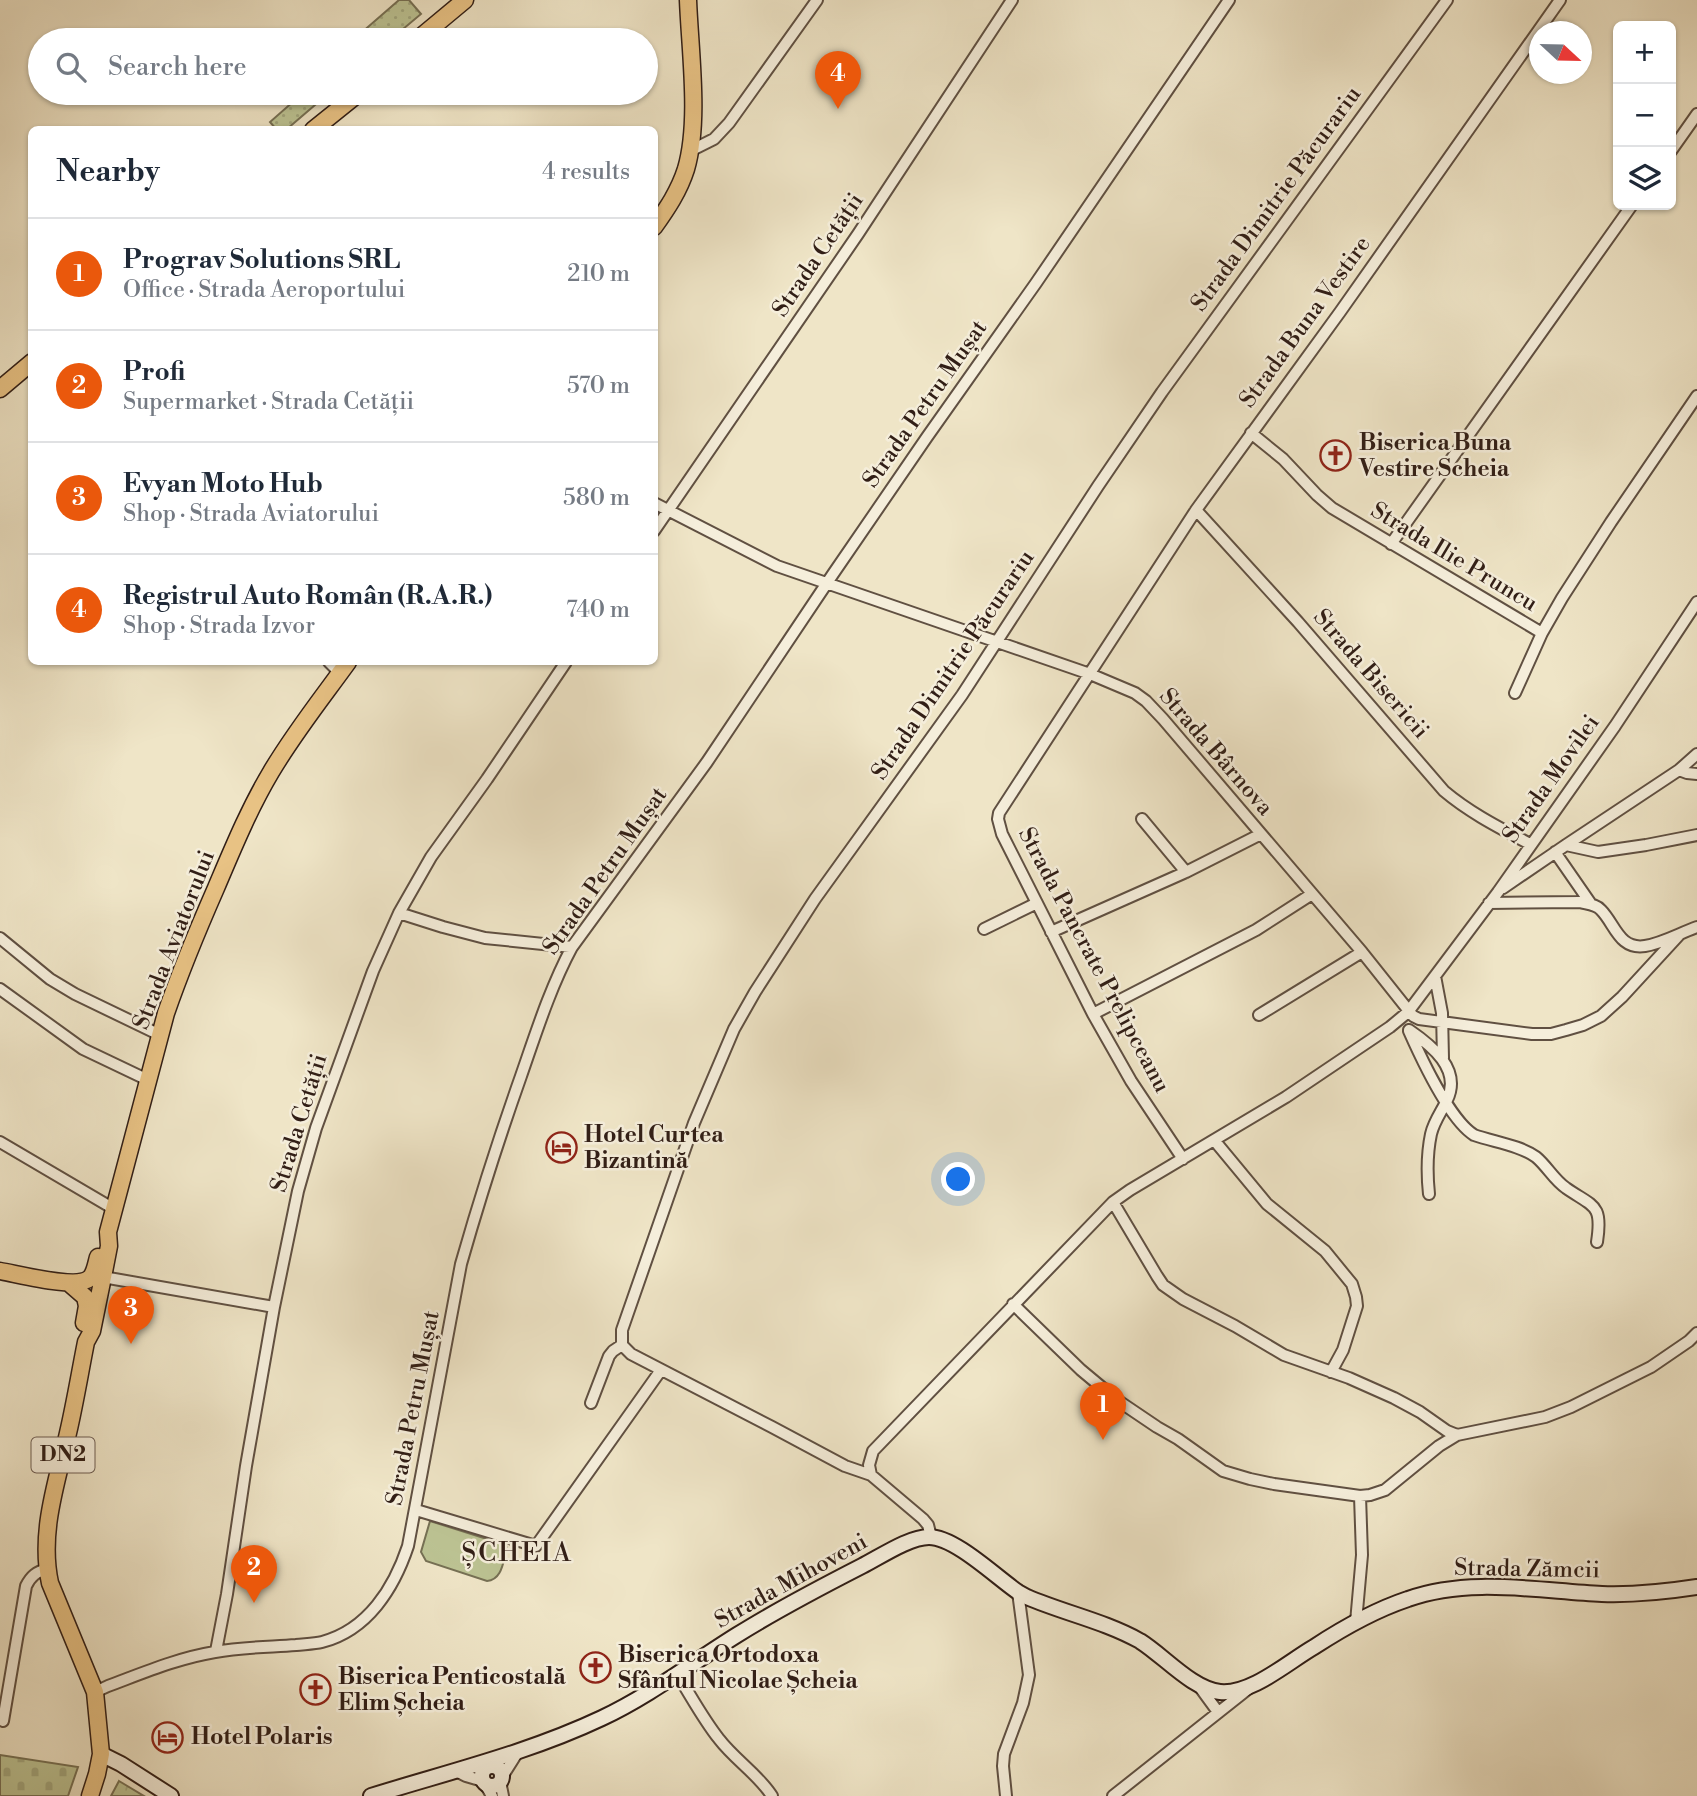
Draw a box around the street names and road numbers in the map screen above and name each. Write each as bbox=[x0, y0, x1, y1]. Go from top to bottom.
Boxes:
street label: Strada Dimitrie Păcurariu bbox=[1185, 81, 1367, 317]
street label: Strada Cetății bbox=[766, 188, 870, 322]
street label: Strada Buna Vestire bbox=[1233, 231, 1377, 413]
street label: Strada Petru Mușat bbox=[857, 315, 993, 493]
street label: Strada Ilie Pruncu bbox=[1366, 496, 1542, 618]
street label: Strada Dimitrie Păcurariu bbox=[866, 545, 1040, 785]
street label: Strada Bisericii bbox=[1307, 603, 1435, 745]
street label: Strada Bârnova bbox=[1153, 683, 1279, 822]
street label: Strada Movilei bbox=[1496, 709, 1606, 849]
street label: Strada Petru Mușat bbox=[537, 782, 673, 960]
street label: Strada Pancrate Prelipceanu bbox=[1012, 823, 1176, 1097]
street label: Strada Aviatorului bbox=[127, 846, 221, 1034]
street label: Strada Cetății bbox=[265, 1050, 333, 1196]
street label: Strada Petru Mușat bbox=[380, 1308, 446, 1508]
road number: DN2 bbox=[32, 1438, 94, 1472]
street label: Strada Mihoveni bbox=[710, 1527, 872, 1635]
street label: Strada Zămcii bbox=[1454, 1554, 1600, 1584]

